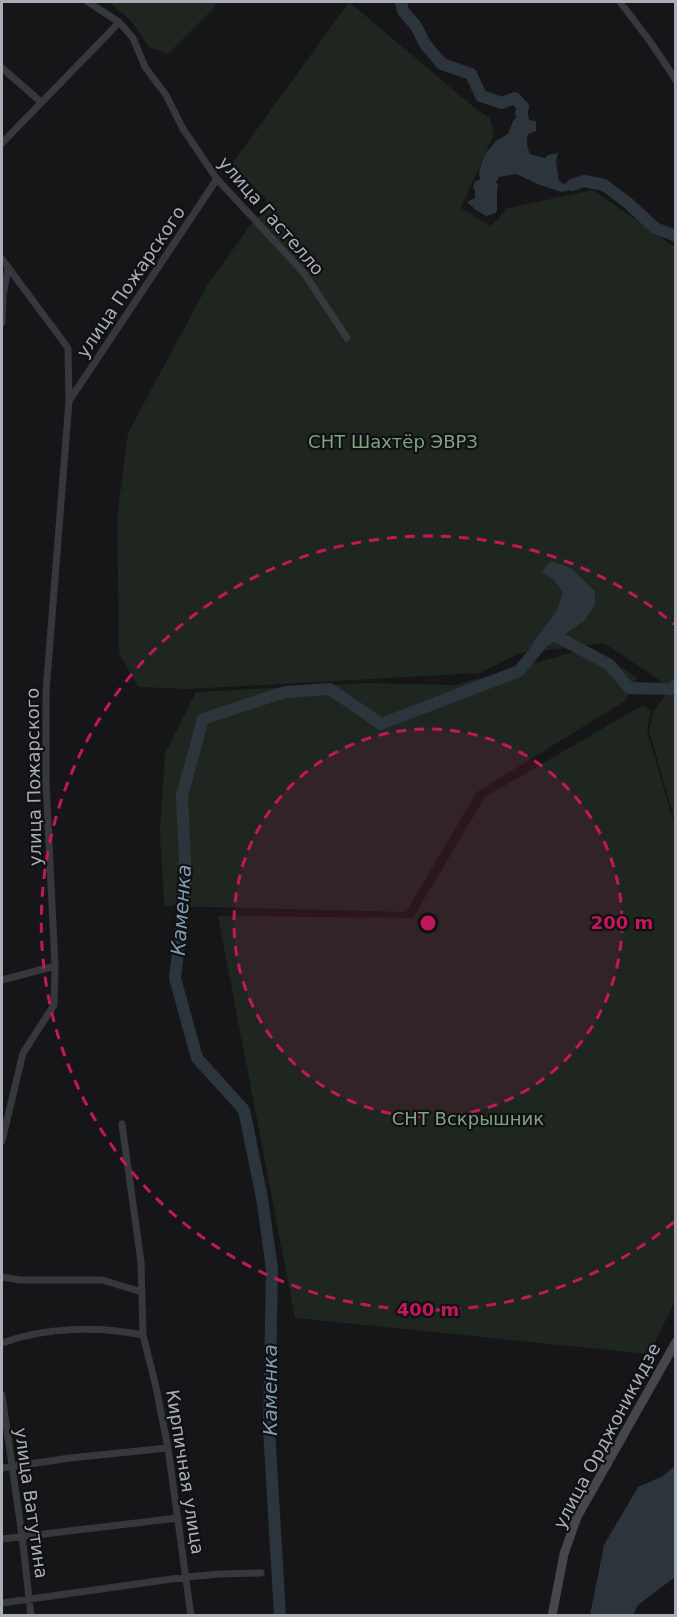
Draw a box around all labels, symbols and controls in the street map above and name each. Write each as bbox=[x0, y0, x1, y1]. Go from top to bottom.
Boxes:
street label: улица Гастелло bbox=[214, 152, 329, 279]
street label: улица Пожарского bbox=[72, 202, 189, 362]
park label: СНТ Шахтёр ЭВРЗ bbox=[308, 431, 478, 452]
street label: улица Пожарского bbox=[21, 688, 46, 866]
water label: Каменка bbox=[166, 864, 196, 956]
text: 200 m bbox=[591, 912, 653, 933]
centre of rings bbox=[418, 913, 438, 933]
park label: СНТ Вскрышник bbox=[392, 1108, 544, 1129]
text: 400 m bbox=[397, 1299, 459, 1320]
street label: улица Орджоникидзе bbox=[549, 1339, 664, 1532]
water label: Каменка bbox=[258, 1344, 282, 1436]
street label: Кирпичная улица bbox=[162, 1388, 209, 1556]
street label: улица Ватутина bbox=[10, 1426, 52, 1580]

